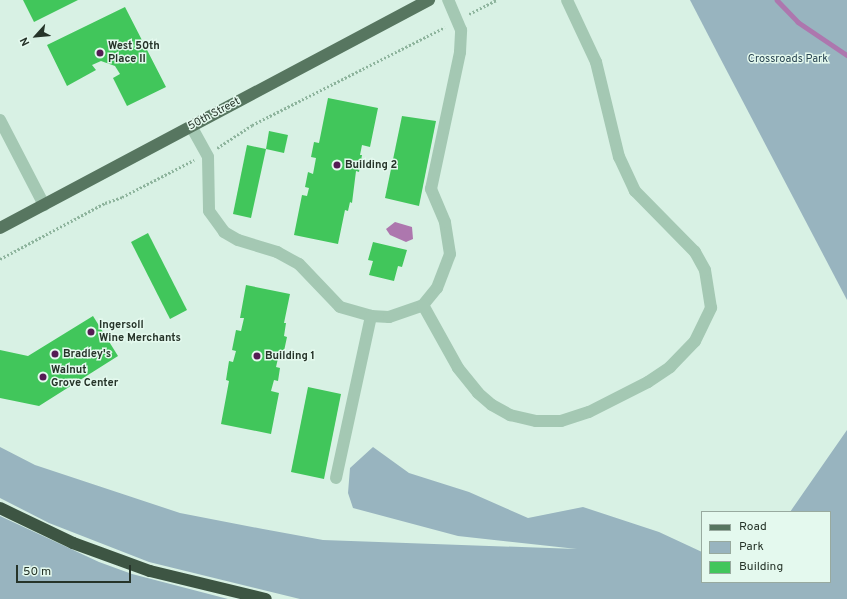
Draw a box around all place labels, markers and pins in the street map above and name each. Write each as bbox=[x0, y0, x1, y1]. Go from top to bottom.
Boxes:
place label: West 50th Place II bbox=[108, 40, 160, 66]
marker: West 50th Place II bbox=[95, 48, 105, 58]
place label: Building 2 bbox=[345, 158, 397, 172]
marker: Building 2 bbox=[332, 160, 342, 170]
place label: Ingersoll Wine Merchants bbox=[99, 319, 181, 345]
marker: Ingersoll Wine Merchants bbox=[86, 327, 96, 337]
place label: Bradley's bbox=[63, 347, 111, 361]
marker: Bradley's bbox=[50, 349, 60, 359]
place label: Building 1 bbox=[265, 349, 315, 363]
marker: Building 1 bbox=[252, 351, 262, 361]
place label: Walnut Grove Center bbox=[51, 364, 118, 390]
marker: Walnut Grove Center bbox=[38, 372, 48, 382]

